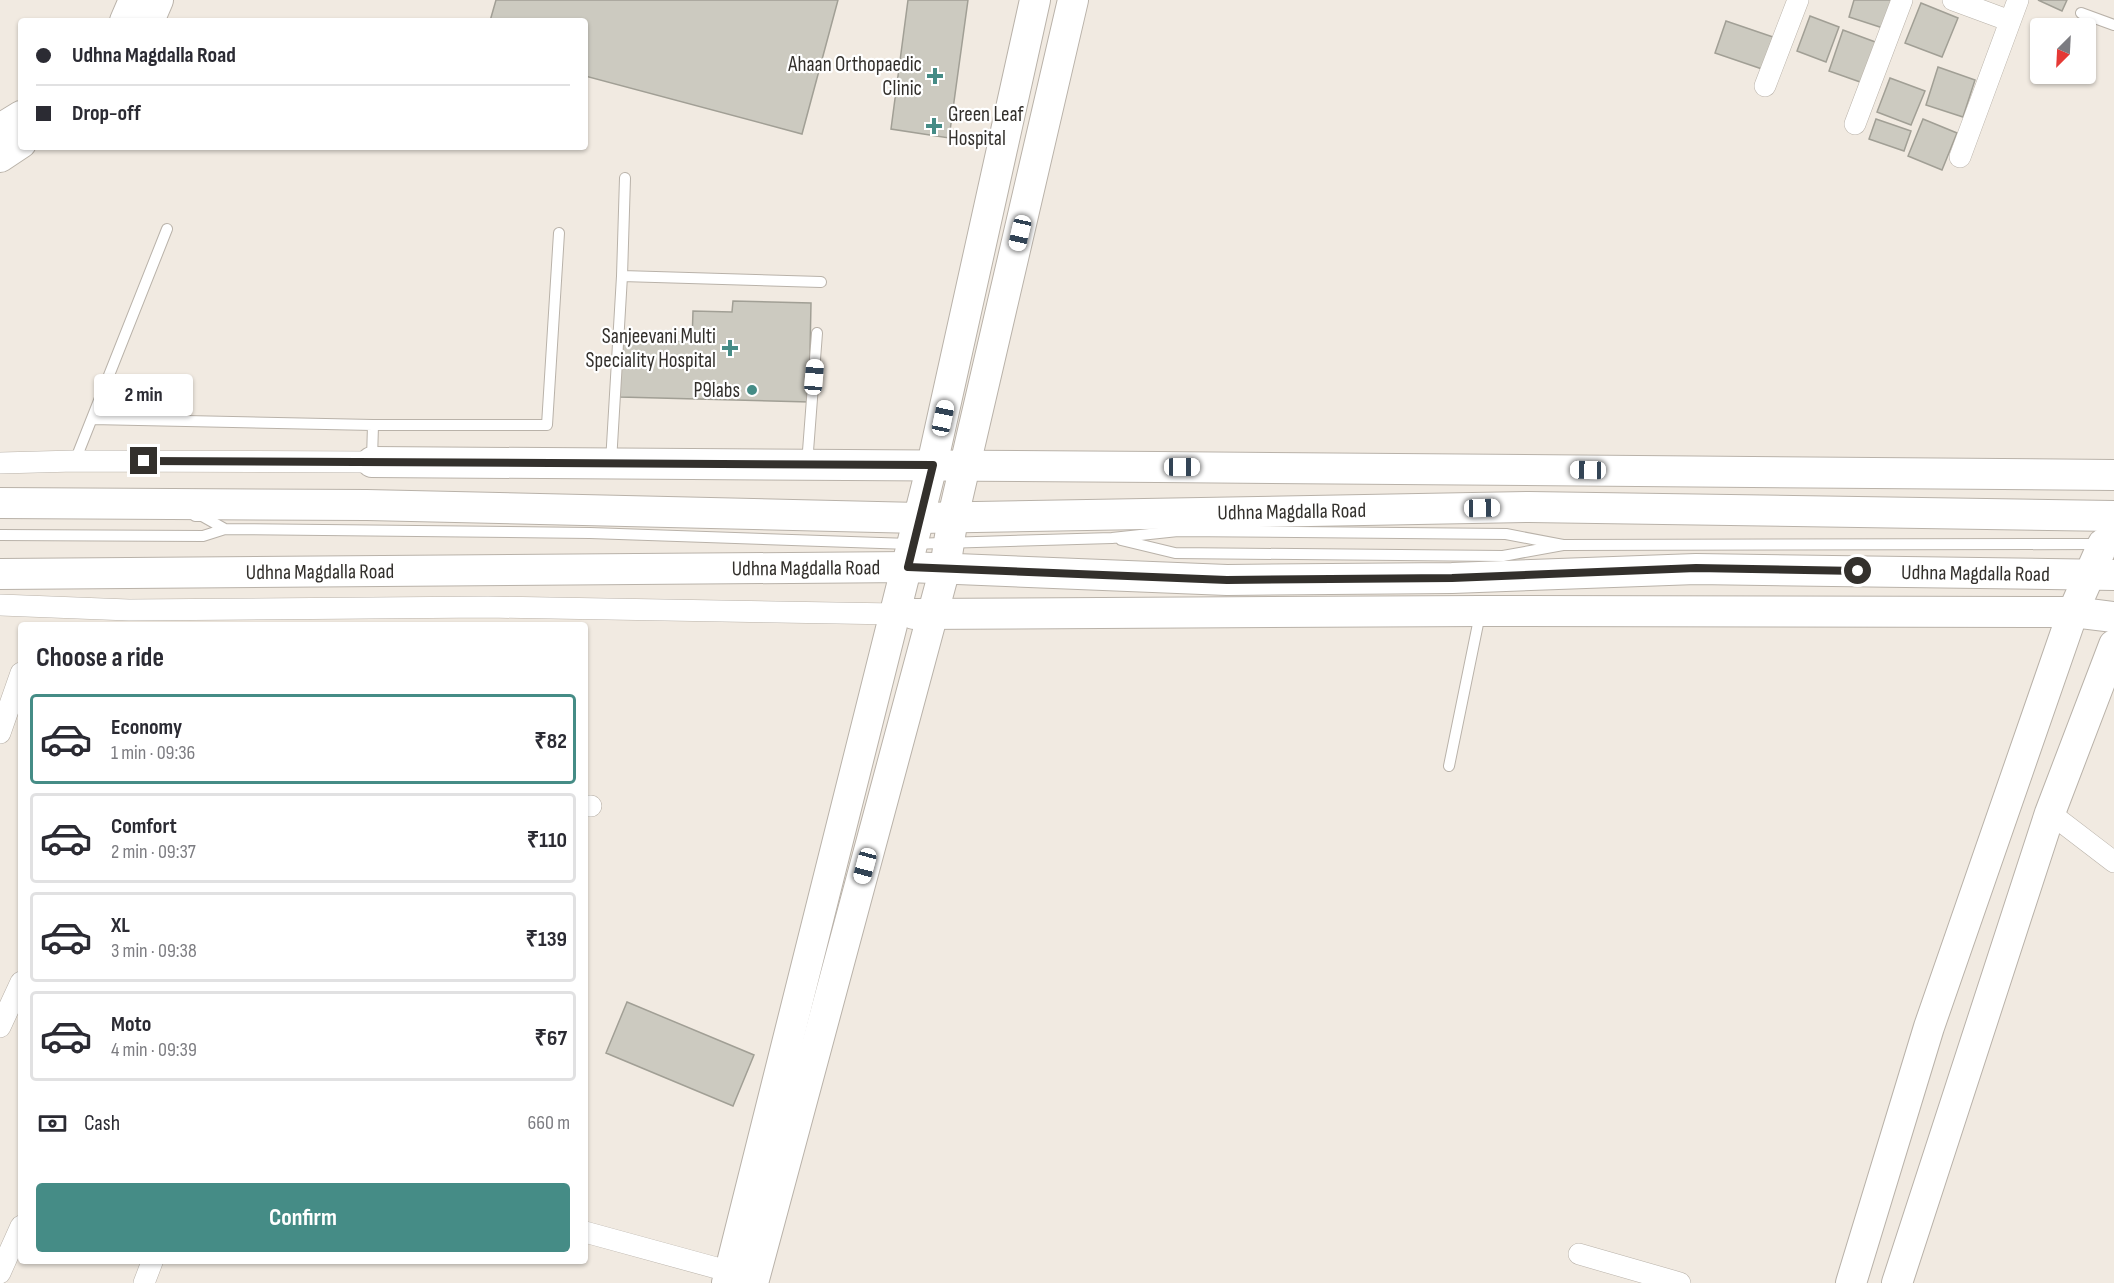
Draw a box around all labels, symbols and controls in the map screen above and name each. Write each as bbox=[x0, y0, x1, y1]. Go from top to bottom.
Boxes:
north arrow bbox=[2030, 18, 2096, 84]
map controls bbox=[2030, 18, 2096, 84]
text: Udhna Magdalla Road bbox=[72, 42, 236, 69]
place label: Ahaan Orthopaedic Clinic bbox=[787, 52, 922, 101]
marker: Ahaan Orthopaedic Clinic bbox=[926, 67, 944, 85]
text: Drop-off bbox=[72, 100, 141, 127]
place label: Green Leaf Hospital bbox=[948, 102, 1024, 151]
marker: Green Leaf Hospital bbox=[925, 117, 943, 135]
car bbox=[1007, 213, 1033, 253]
place label: Sanjeevani Multi Speciality Hospital bbox=[586, 324, 716, 373]
marker: Sanjeevani Multi Speciality Hospital bbox=[721, 339, 739, 357]
car bbox=[803, 358, 825, 396]
callout: 2 min bbox=[94, 374, 194, 416]
place label: P9labs bbox=[694, 378, 740, 403]
text: 2 min bbox=[124, 383, 163, 407]
marker: P9labs bbox=[745, 383, 759, 397]
car bbox=[930, 399, 956, 437]
route end bbox=[130, 447, 157, 474]
car bbox=[1164, 458, 1200, 476]
car bbox=[1570, 461, 1606, 479]
street label: Udhna Magdalla Road bbox=[1217, 497, 1366, 525]
car bbox=[1464, 499, 1500, 517]
street label: Udhna Magdalla Road bbox=[732, 555, 880, 581]
route start bbox=[1844, 557, 1871, 584]
street label: Udhna Magdalla Road bbox=[246, 558, 394, 585]
street label: Udhna Magdalla Road bbox=[1901, 559, 2050, 587]
text: Choose a ride bbox=[36, 642, 164, 674]
icon: car bbox=[39, 712, 93, 766]
text: Economy bbox=[111, 714, 182, 741]
text: ₹82 bbox=[534, 728, 567, 755]
text: 1 min · 09:36 bbox=[111, 741, 195, 765]
icon: car bbox=[39, 811, 93, 865]
text: Comfort bbox=[111, 813, 177, 840]
text: ₹110 bbox=[527, 827, 567, 854]
text: 2 min · 09:37 bbox=[111, 840, 196, 864]
car bbox=[852, 846, 878, 886]
icon: car bbox=[39, 910, 93, 964]
text: XL bbox=[111, 912, 130, 939]
text: ₹139 bbox=[526, 926, 567, 953]
text: 3 min · 09:38 bbox=[111, 939, 197, 963]
icon: car bbox=[39, 1009, 93, 1063]
text: Moto bbox=[111, 1011, 151, 1038]
text: ₹67 bbox=[534, 1025, 567, 1052]
text: 4 min · 09:39 bbox=[111, 1038, 197, 1062]
icon: cash bbox=[36, 1107, 69, 1140]
text: Cash bbox=[84, 1110, 120, 1137]
text: 660 m bbox=[528, 1111, 570, 1135]
button: Confirm bbox=[36, 1183, 570, 1252]

